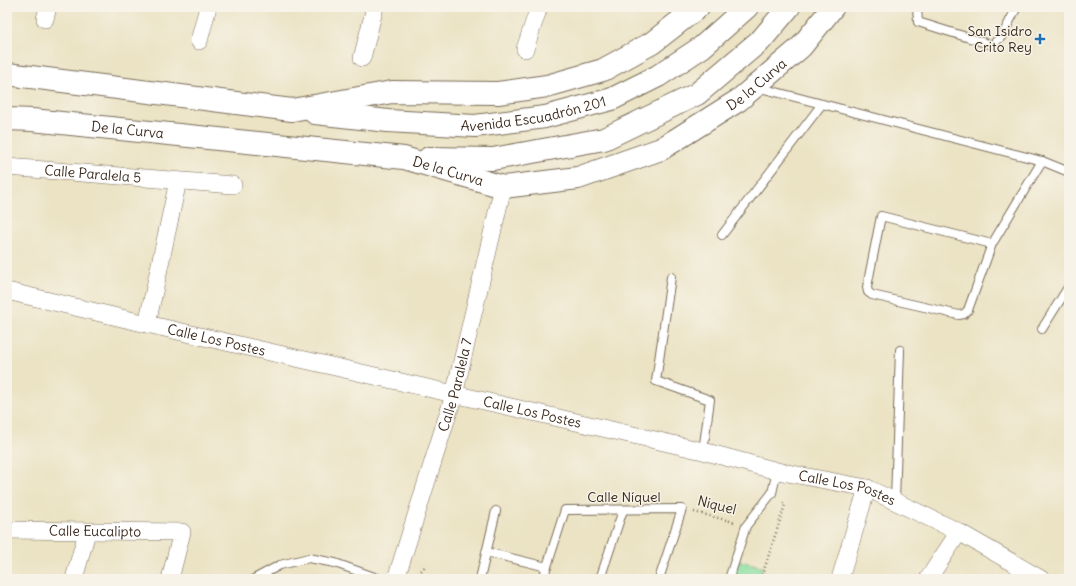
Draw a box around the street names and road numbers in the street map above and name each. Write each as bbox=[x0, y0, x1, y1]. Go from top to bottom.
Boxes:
street label: De la Curva bbox=[723, 54, 790, 115]
street label: Avenida Escuadrón 201 bbox=[460, 92, 608, 135]
street label: De la Curva bbox=[90, 117, 165, 142]
street label: De la Curva bbox=[411, 152, 486, 190]
street label: Calle Paralela 5 bbox=[44, 161, 142, 187]
street label: Calle Los Postes bbox=[166, 320, 267, 360]
street label: Calle Paralela 7 bbox=[434, 336, 476, 434]
street label: Calle Los Postes bbox=[481, 392, 583, 432]
street label: Calle Los Postes bbox=[797, 466, 899, 509]
street label: Calle Níquel bbox=[587, 488, 661, 506]
street label: Niquel bbox=[696, 492, 738, 518]
street label: Calle Eucalipto bbox=[49, 521, 141, 541]

